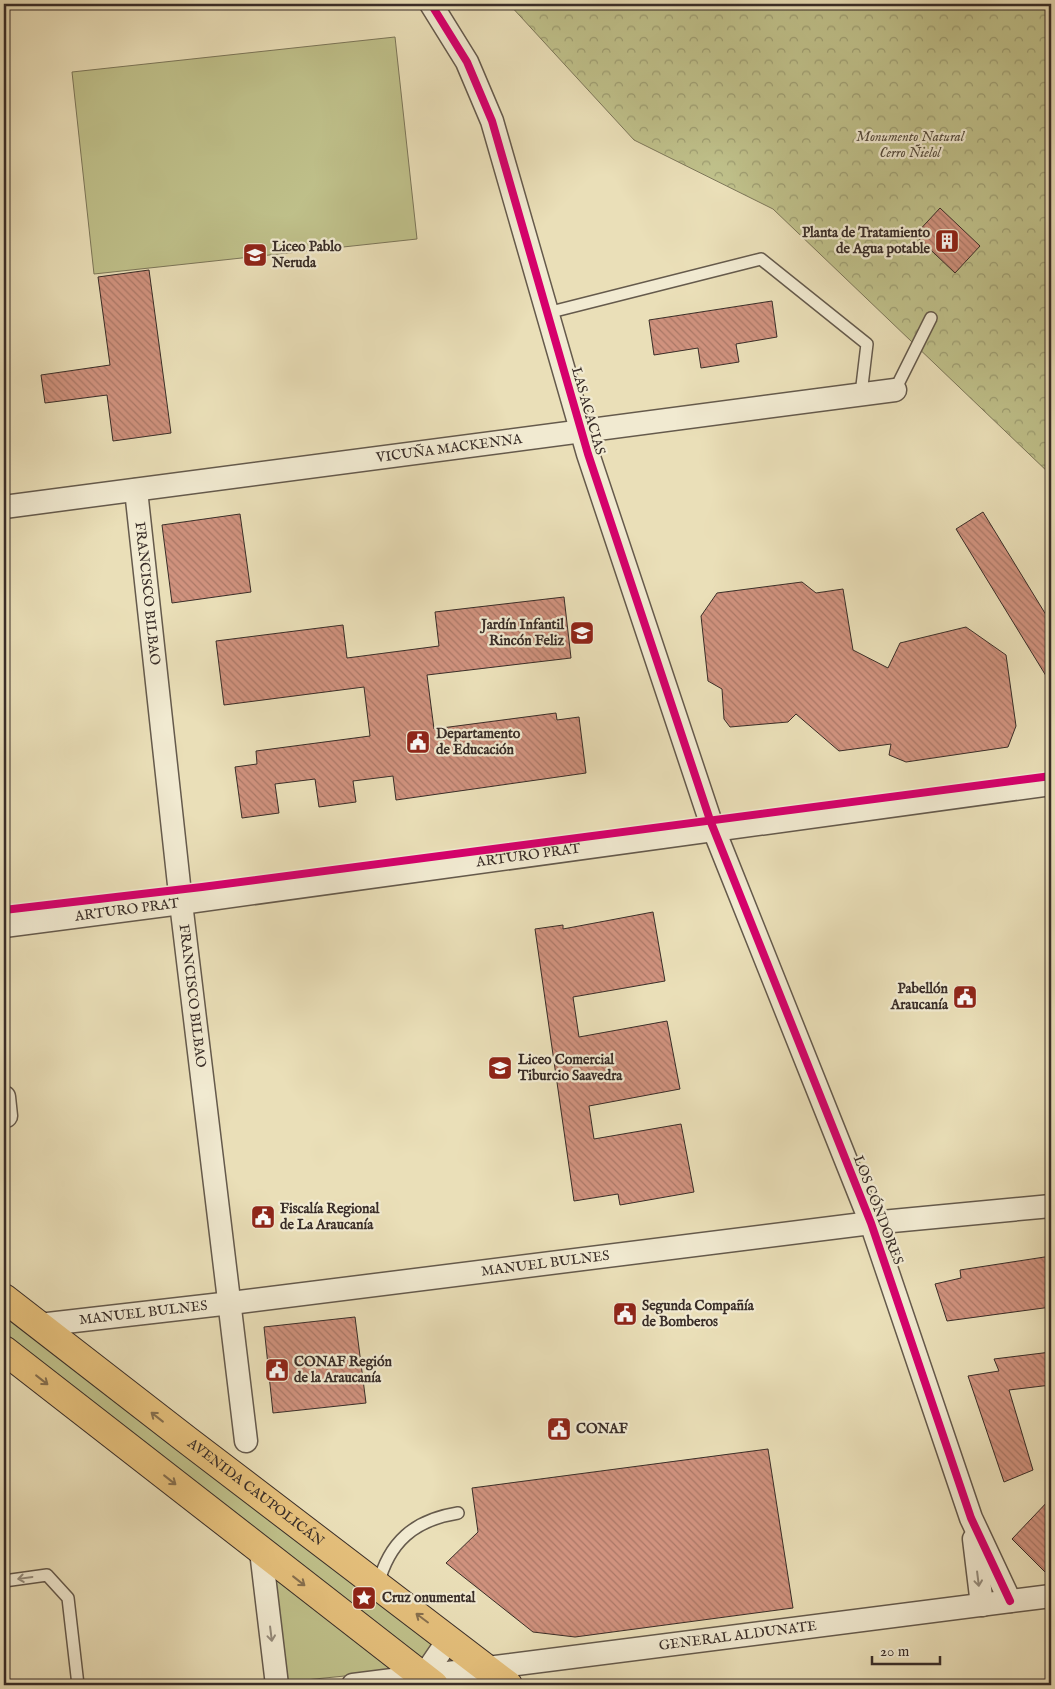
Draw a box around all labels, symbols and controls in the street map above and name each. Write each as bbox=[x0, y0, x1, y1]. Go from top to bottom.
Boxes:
park label: Monumento Natural Cerro Ñielol bbox=[856, 128, 966, 162]
place label: Planta de Tratamiento de Agua potable bbox=[802, 224, 931, 258]
building icon: Planta de Tratamiento de Agua potable bbox=[934, 228, 960, 254]
place label: Liceo Pablo Neruda bbox=[271, 238, 342, 272]
school or university icon: Liceo Pablo Neruda bbox=[242, 242, 268, 268]
street label: LAS ACACIAS bbox=[567, 365, 609, 457]
street label: VICUÑA MACKENNA bbox=[374, 430, 524, 467]
street label: FRANCISCO BILBAO bbox=[131, 521, 164, 666]
place label: Jardín Infantil Rincón Feliz bbox=[479, 616, 565, 650]
school or university icon: Jardín Infantil Rincón Feliz bbox=[569, 620, 595, 646]
place label: Departamento de Educación bbox=[436, 725, 521, 759]
public building icon: Departamento de Educación bbox=[405, 729, 431, 755]
street label: ARTURO PRAT bbox=[474, 839, 582, 872]
street label: ARTURO PRAT bbox=[73, 894, 181, 926]
street label: FRANCISCO BILBAO bbox=[175, 923, 210, 1069]
place label: Pabellón Araucanía bbox=[890, 980, 949, 1014]
public building icon: Pabellón Araucanía bbox=[952, 984, 978, 1010]
place label: Liceo Comercial Tiburcio Saavedra bbox=[517, 1051, 623, 1085]
school or university icon: Liceo Comercial Tiburcio Saavedra bbox=[487, 1055, 513, 1081]
street label: LOS CÓNDORES bbox=[849, 1153, 908, 1267]
place label: Fiscalía Regional de La Araucanía bbox=[280, 1200, 381, 1234]
public building icon: Fiscalía Regional de La Araucanía bbox=[250, 1204, 276, 1230]
street label: MANUEL BULNES bbox=[480, 1247, 610, 1281]
street label: MANUEL BULNES bbox=[78, 1297, 208, 1329]
place label: Segunda Compañía de Bomberos bbox=[642, 1297, 755, 1331]
public building icon: Segunda Compañía de Bomberos bbox=[612, 1301, 638, 1327]
place label: CONAF Región de la Araucanía bbox=[294, 1353, 392, 1387]
public building icon: CONAF Región de la Araucanía bbox=[264, 1357, 290, 1383]
one-way arrow bbox=[35, 1374, 48, 1385]
one-way arrow bbox=[151, 1411, 164, 1422]
public building icon: CONAF bbox=[546, 1416, 572, 1442]
place label: CONAF bbox=[576, 1420, 628, 1438]
street label: AVENIDA CAUPOLICÁN bbox=[183, 1434, 328, 1550]
one-way arrow bbox=[163, 1475, 177, 1485]
one-way arrow bbox=[973, 1571, 983, 1587]
one-way arrow bbox=[18, 1573, 34, 1583]
one-way arrow bbox=[292, 1575, 305, 1586]
place icon: Cruz onumental bbox=[351, 1585, 377, 1611]
place label: Cruz onumental bbox=[382, 1589, 476, 1607]
one-way arrow bbox=[415, 1613, 429, 1623]
street label: GENERAL ALDUNATE bbox=[658, 1617, 818, 1655]
one-way arrow bbox=[266, 1626, 276, 1642]
scale bar bbox=[872, 1634, 940, 1666]
text: 20 m bbox=[880, 1642, 910, 1661]

